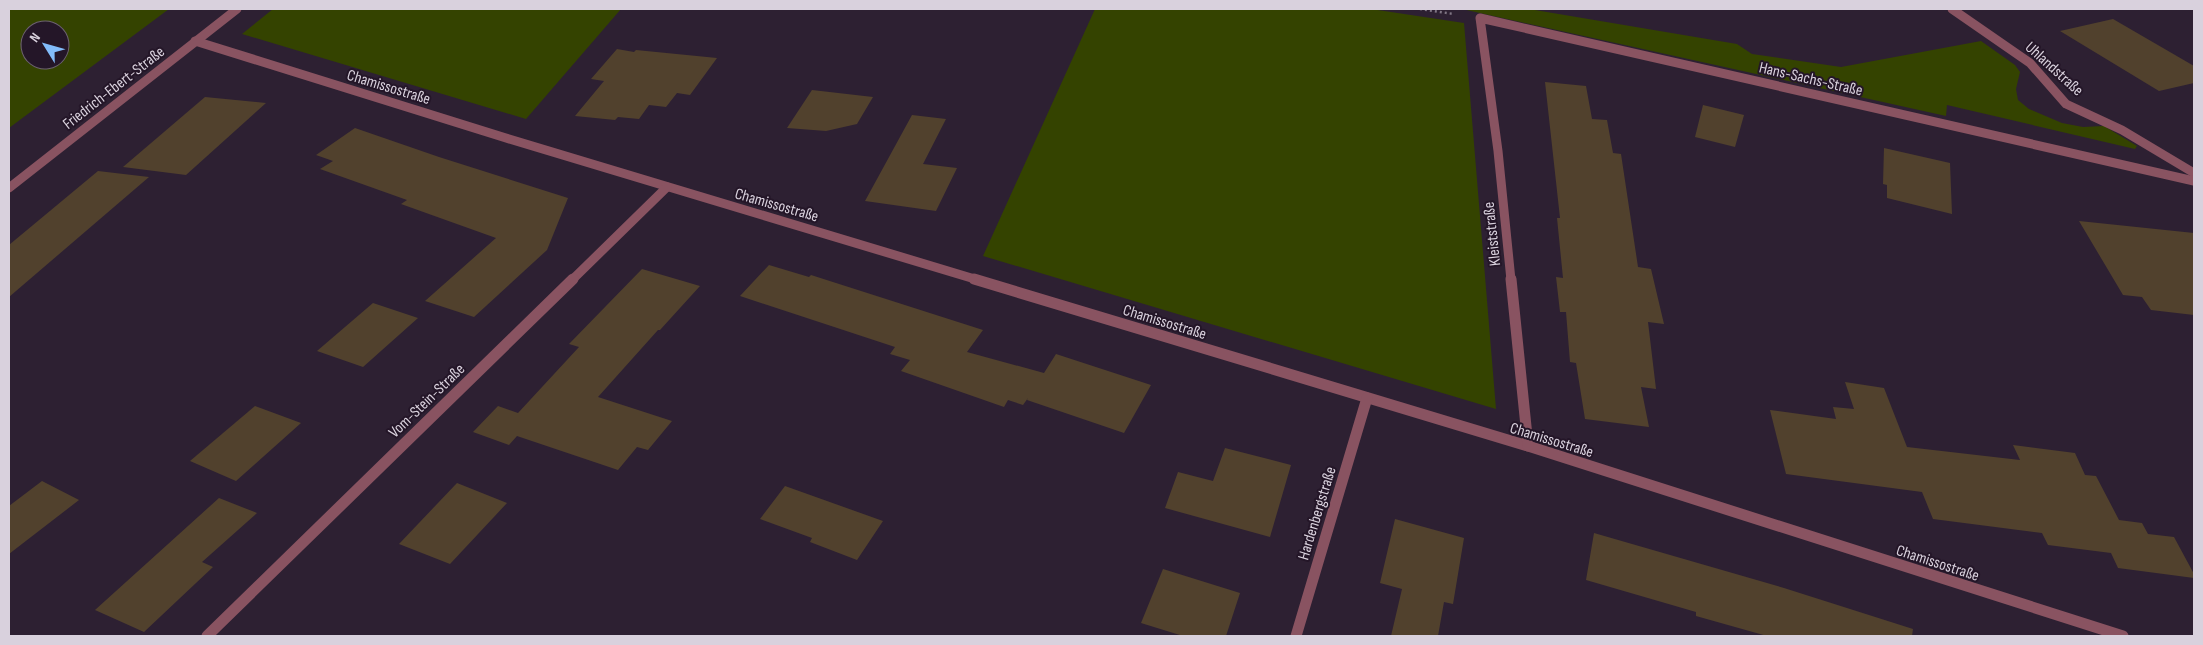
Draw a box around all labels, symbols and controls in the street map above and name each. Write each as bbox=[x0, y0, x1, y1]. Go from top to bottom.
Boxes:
north arrow bbox=[20, 20, 70, 70]
text: N bbox=[26, 29, 44, 46]
street label: Uhlandstraße bbox=[2021, 38, 2087, 100]
street label: Friedrich-Ebert-Straße bbox=[59, 43, 169, 134]
street label: Hans-Sachs-Straße bbox=[1757, 58, 1864, 101]
street label: Chamissostraße bbox=[345, 66, 433, 109]
street label: Chamissostraße bbox=[733, 184, 821, 226]
street label: Kleiststraße bbox=[1480, 201, 1505, 267]
street label: Chamissostraße bbox=[1121, 301, 1209, 344]
street label: Vom-Stein-Straße bbox=[385, 360, 469, 442]
street label: Chamissostraße bbox=[1508, 419, 1596, 462]
street label: Hardenbergstraße bbox=[1294, 465, 1341, 562]
street label: Chamissostraße bbox=[1894, 541, 1981, 586]

